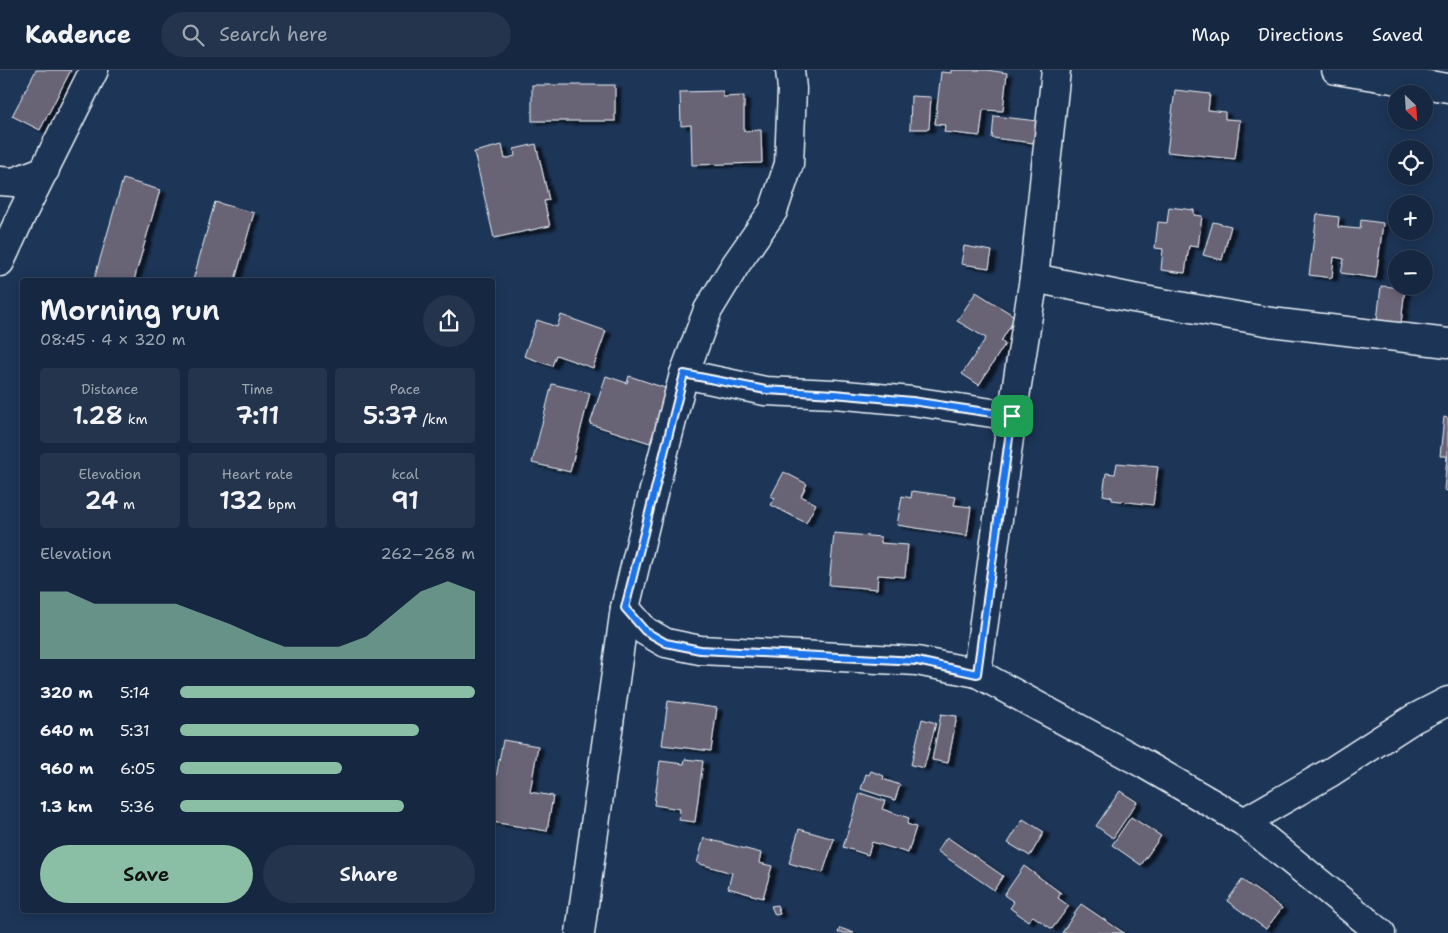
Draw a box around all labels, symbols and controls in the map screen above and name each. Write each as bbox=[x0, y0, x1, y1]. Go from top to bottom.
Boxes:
search box bbox=[161, 12, 511, 57]
text: Kadence bbox=[25, 19, 131, 51]
icon: search bbox=[179, 21, 207, 49]
text: Search here bbox=[219, 22, 328, 47]
text: Map bbox=[1192, 23, 1230, 47]
text: Directions bbox=[1258, 23, 1344, 47]
text: Saved bbox=[1372, 23, 1423, 47]
north arrow bbox=[1388, 85, 1432, 130]
map controls bbox=[1388, 85, 1433, 295]
button: locate bbox=[1388, 140, 1433, 185]
button: + bbox=[1388, 195, 1433, 240]
button: − bbox=[1388, 250, 1433, 295]
text: Morning run bbox=[40, 291, 220, 329]
button: share bbox=[423, 295, 475, 347]
text: 08:45 · 4 × 320 m bbox=[40, 329, 186, 350]
text: Distance bbox=[81, 380, 139, 398]
text: Time bbox=[241, 380, 274, 398]
text: Pace bbox=[390, 380, 421, 398]
pin bbox=[991, 395, 1033, 437]
text: 1.28 bbox=[72, 398, 123, 432]
text: 7:11 bbox=[235, 398, 280, 432]
text: 5:37 bbox=[363, 398, 418, 432]
icon: arrive bbox=[998, 402, 1026, 430]
text: km bbox=[123, 410, 147, 428]
text: /km bbox=[418, 410, 448, 428]
text: Elevation bbox=[78, 465, 141, 483]
text: Heart rate bbox=[222, 465, 293, 483]
text: kcal bbox=[392, 465, 419, 483]
text: 24 bbox=[85, 483, 118, 517]
text: 132 bbox=[219, 483, 263, 517]
text: 91 bbox=[391, 483, 419, 517]
text: m bbox=[118, 495, 135, 513]
text: bpm bbox=[263, 495, 296, 513]
text: Elevation bbox=[40, 543, 112, 564]
text: 262–268 m bbox=[380, 543, 475, 564]
text: 320 m bbox=[40, 682, 93, 703]
text: 5:14 bbox=[120, 682, 150, 703]
text: 640 m bbox=[40, 720, 94, 741]
text: 5:31 bbox=[120, 720, 150, 741]
text: 960 m bbox=[40, 758, 93, 779]
text: 6:05 bbox=[120, 758, 155, 779]
text: 1.3 km bbox=[40, 796, 93, 817]
text: 5:36 bbox=[120, 796, 155, 817]
button: Save bbox=[40, 845, 253, 903]
button: Share bbox=[263, 845, 475, 903]

